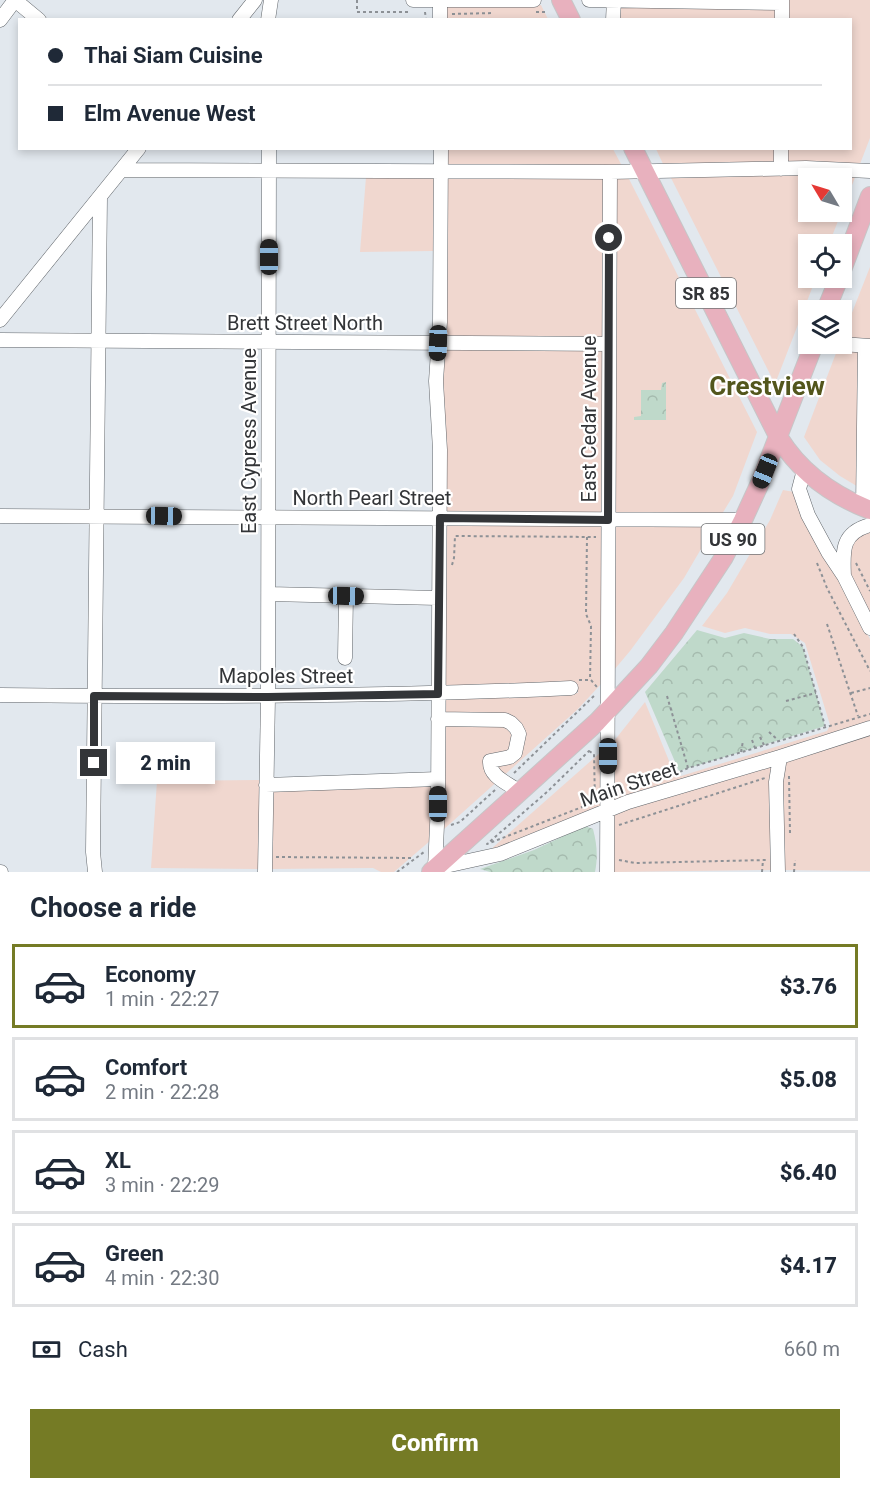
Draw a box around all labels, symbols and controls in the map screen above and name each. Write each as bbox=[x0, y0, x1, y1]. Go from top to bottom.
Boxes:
text: Thai Siam Cuisine bbox=[84, 43, 263, 68]
text: Elm Avenue West bbox=[84, 101, 255, 126]
north arrow bbox=[798, 168, 852, 222]
map controls bbox=[798, 168, 852, 354]
route start bbox=[595, 224, 622, 251]
button: locate bbox=[798, 234, 852, 288]
car bbox=[260, 239, 278, 275]
road number: SR 85 bbox=[676, 278, 736, 308]
button: layers bbox=[798, 300, 852, 354]
street label: Brett Street North bbox=[227, 311, 383, 335]
car bbox=[428, 325, 448, 361]
street label: East Cedar Avenue bbox=[577, 336, 601, 503]
street label: East Cypress Avenue bbox=[237, 348, 261, 534]
district label: Crestview bbox=[709, 371, 825, 401]
car bbox=[750, 451, 780, 491]
street label: North Pearl Street bbox=[293, 486, 451, 510]
car bbox=[146, 507, 182, 525]
road number: US 90 bbox=[702, 524, 764, 554]
car bbox=[328, 587, 364, 605]
street label: Mapoles Street bbox=[219, 664, 353, 688]
car bbox=[599, 738, 617, 774]
callout: 2 min bbox=[115, 742, 214, 784]
route end bbox=[80, 749, 107, 776]
text: 2 min bbox=[140, 751, 191, 775]
street label: Main Street bbox=[577, 756, 681, 812]
car bbox=[429, 786, 447, 822]
text: Choose a ride bbox=[30, 892, 196, 924]
icon: car bbox=[33, 959, 87, 1013]
text: Economy bbox=[105, 962, 196, 987]
text: $3.76 bbox=[780, 974, 837, 999]
text: 1 min · 22:27 bbox=[105, 987, 220, 1011]
icon: car bbox=[33, 1052, 87, 1106]
text: Comfort bbox=[105, 1055, 187, 1080]
text: $5.08 bbox=[780, 1067, 837, 1092]
text: 2 min · 22:28 bbox=[105, 1080, 220, 1104]
icon: car bbox=[33, 1145, 87, 1199]
text: XL bbox=[105, 1148, 131, 1173]
text: $6.40 bbox=[780, 1160, 837, 1185]
text: 3 min · 22:29 bbox=[105, 1173, 220, 1197]
icon: car bbox=[33, 1238, 87, 1292]
text: Green bbox=[105, 1241, 164, 1266]
text: $4.17 bbox=[780, 1253, 837, 1278]
text: 4 min · 22:30 bbox=[105, 1266, 220, 1290]
icon: cash bbox=[30, 1333, 63, 1366]
text: Cash bbox=[78, 1337, 128, 1362]
text: 660 m bbox=[784, 1337, 840, 1361]
button: Confirm bbox=[30, 1409, 840, 1478]

